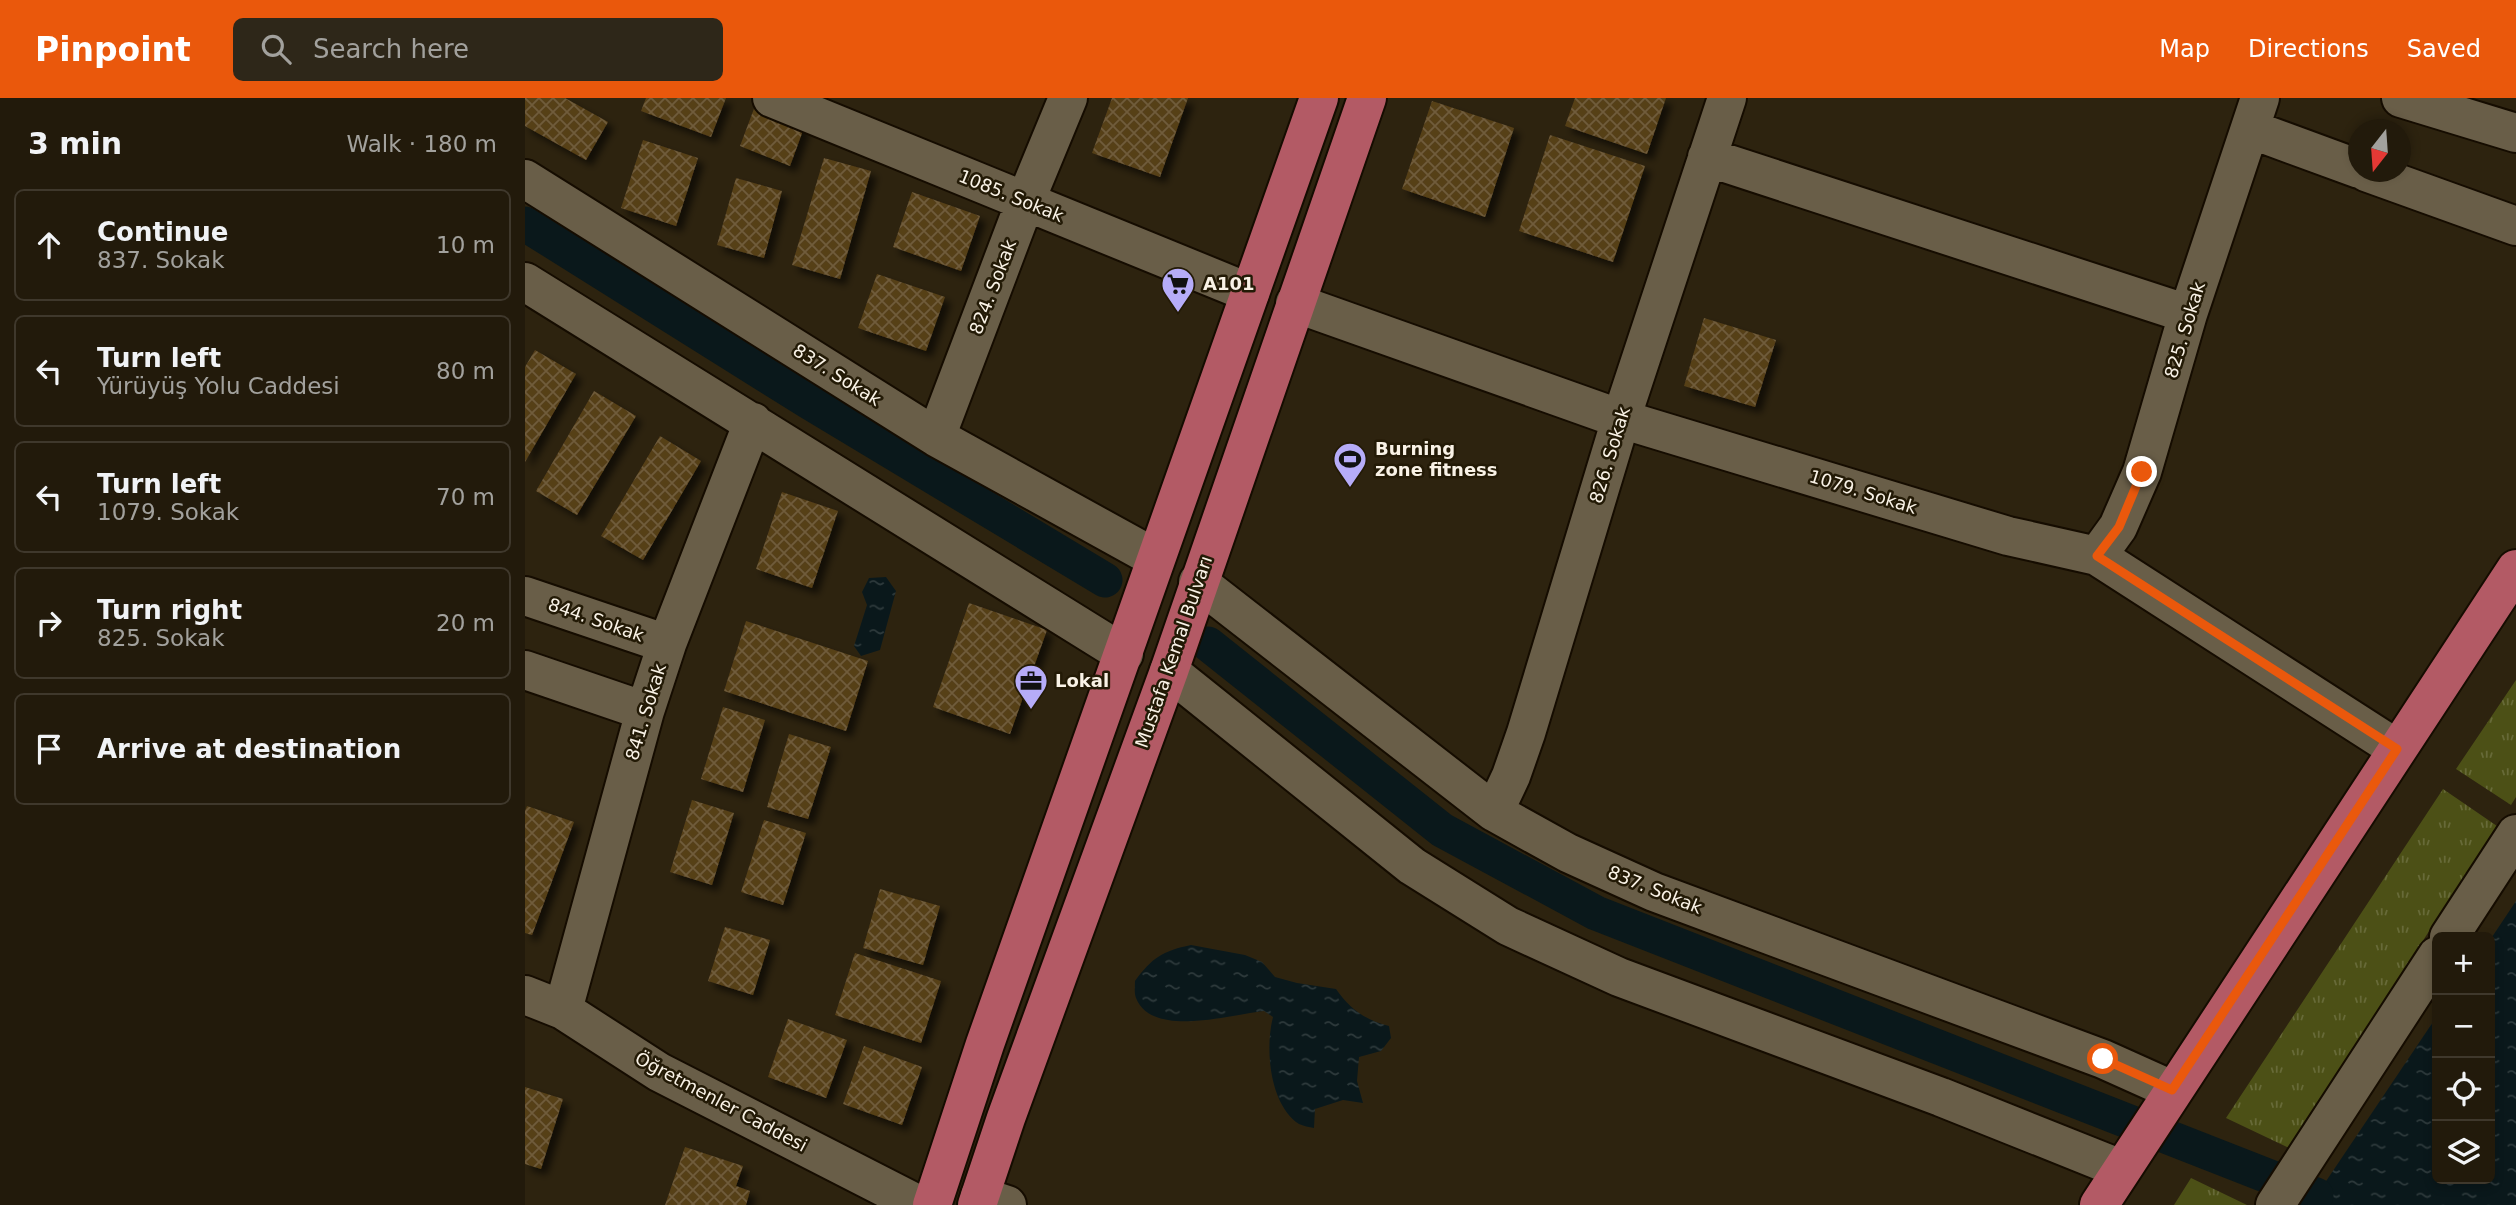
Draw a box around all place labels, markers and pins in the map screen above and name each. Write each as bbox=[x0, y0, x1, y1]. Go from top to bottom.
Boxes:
supermarket icon: A101 bbox=[1159, 265, 1197, 314]
place label: A101 bbox=[1203, 273, 1255, 294]
place label: Burning zone fitness bbox=[1375, 438, 1498, 480]
sports icon: Burning zone fitness bbox=[1331, 440, 1369, 489]
office icon: Lokal bbox=[1012, 662, 1050, 711]
place label: Lokal bbox=[1055, 670, 1109, 691]

